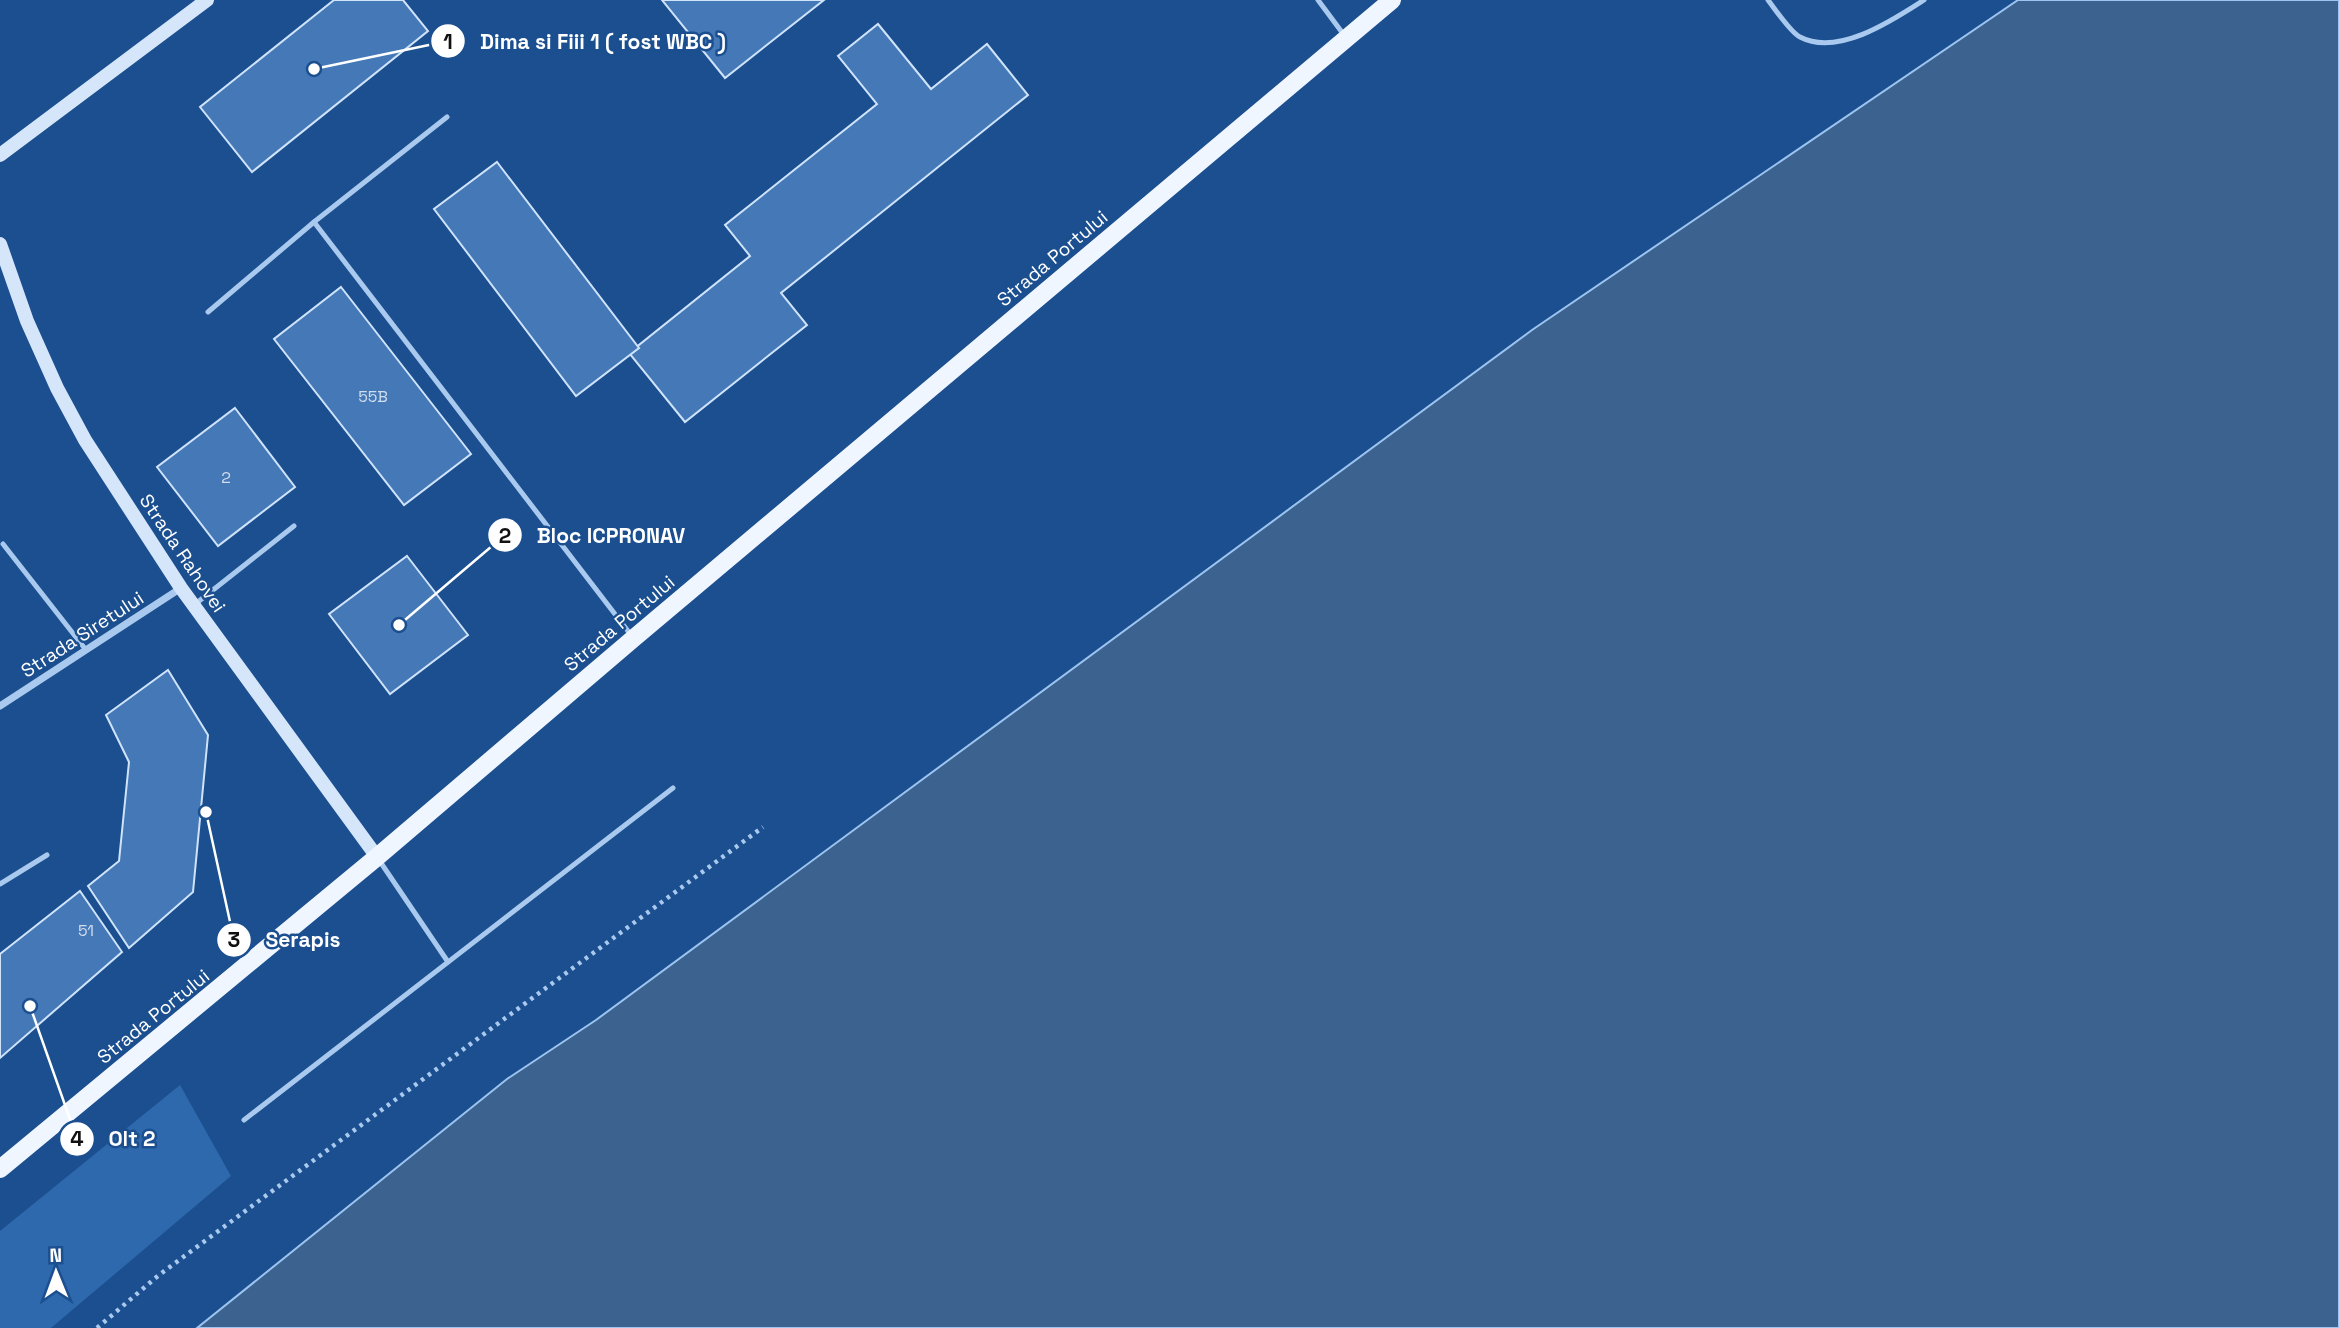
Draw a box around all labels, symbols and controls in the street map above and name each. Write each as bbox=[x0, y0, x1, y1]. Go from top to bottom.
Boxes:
callout: Dima si Fiii 1 ( fost WBC ) bbox=[431, 20, 740, 62]
text: 1 bbox=[443, 28, 453, 55]
text: Dima si Fiii 1 ( fost WBC ) bbox=[480, 28, 726, 55]
street label: Strada Portului bbox=[992, 205, 1113, 312]
house number: 55B bbox=[358, 386, 388, 407]
house number: 2 bbox=[221, 467, 231, 488]
street label: Strada Rahovei bbox=[134, 489, 231, 617]
callout: Bloc ICPRONAV bbox=[488, 514, 699, 556]
text: 2 bbox=[499, 522, 511, 549]
text: Bloc ICPRONAV bbox=[537, 522, 685, 549]
street label: Strada Portului bbox=[559, 570, 680, 677]
street label: Strada Siretului bbox=[16, 585, 148, 683]
callout: Serapis bbox=[216, 919, 354, 961]
house number: 51 bbox=[78, 920, 94, 941]
text: 3 bbox=[228, 926, 240, 953]
text: Serapis bbox=[265, 926, 341, 953]
street label: Strada Portului bbox=[92, 963, 215, 1069]
callout: Olt 2 bbox=[60, 1118, 170, 1160]
text: 4 bbox=[70, 1125, 84, 1152]
text: Olt 2 bbox=[108, 1125, 156, 1152]
north arrow bbox=[21, 1237, 91, 1307]
text: N bbox=[49, 1243, 62, 1268]

